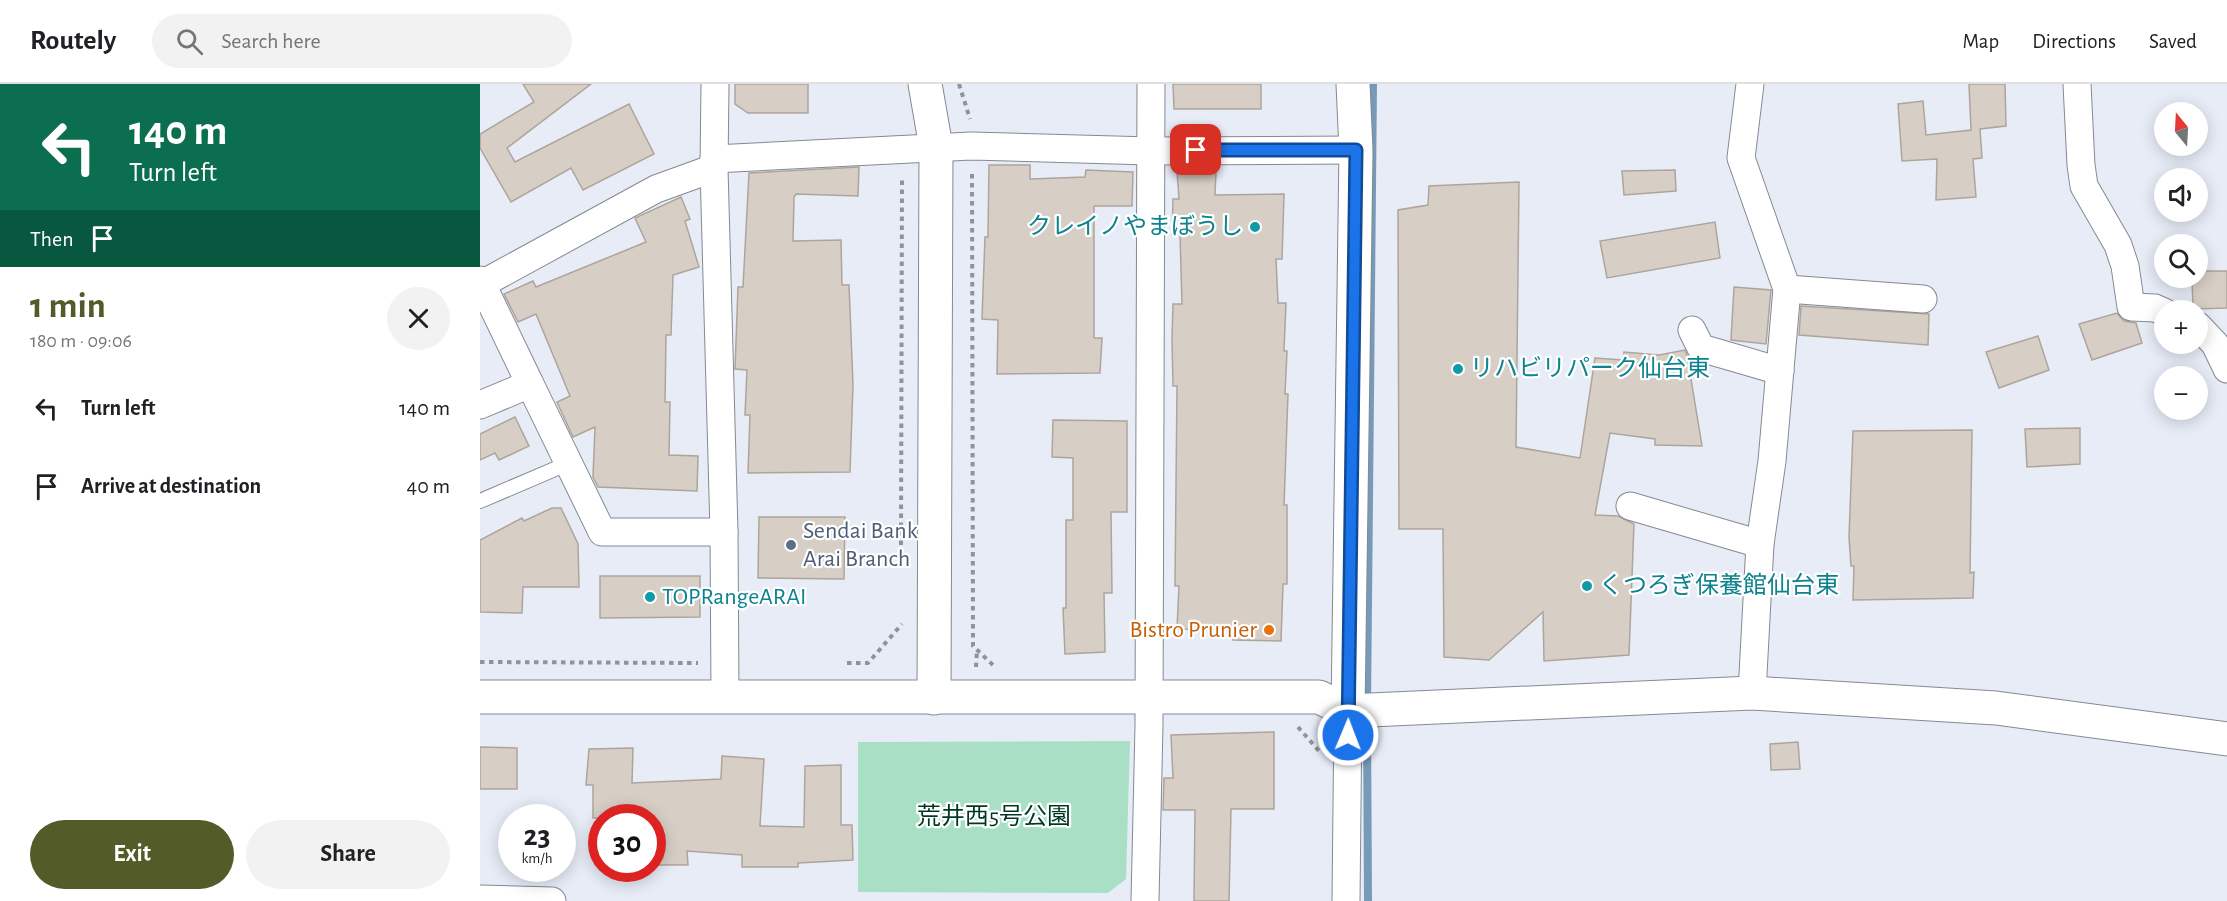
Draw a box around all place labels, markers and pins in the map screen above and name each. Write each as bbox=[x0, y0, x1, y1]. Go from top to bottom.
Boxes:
pin bbox=[1170, 124, 1221, 175]
place label: クレイノやまぼうし bbox=[1027, 214, 1243, 239]
marker: クレイノやまぼうし bbox=[1248, 220, 1262, 234]
place label: リハビリパーク仙台東 bbox=[1470, 355, 1710, 381]
marker: リハビリパーク仙台東 bbox=[1451, 362, 1465, 376]
place label: Sendai Bank Arai Branch bbox=[803, 519, 918, 571]
marker: Sendai Bank Arai Branch bbox=[784, 538, 798, 552]
place label: くつろぎ保養館仙台東 bbox=[1599, 572, 1839, 598]
marker: くつろぎ保養館仙台東 bbox=[1580, 579, 1594, 593]
place label: TOPRangeARAI bbox=[662, 585, 806, 609]
marker: TOPRangeARAI bbox=[643, 590, 657, 604]
place label: Bistro Prunier bbox=[1129, 618, 1257, 642]
marker: Bistro Prunier bbox=[1262, 623, 1276, 637]

